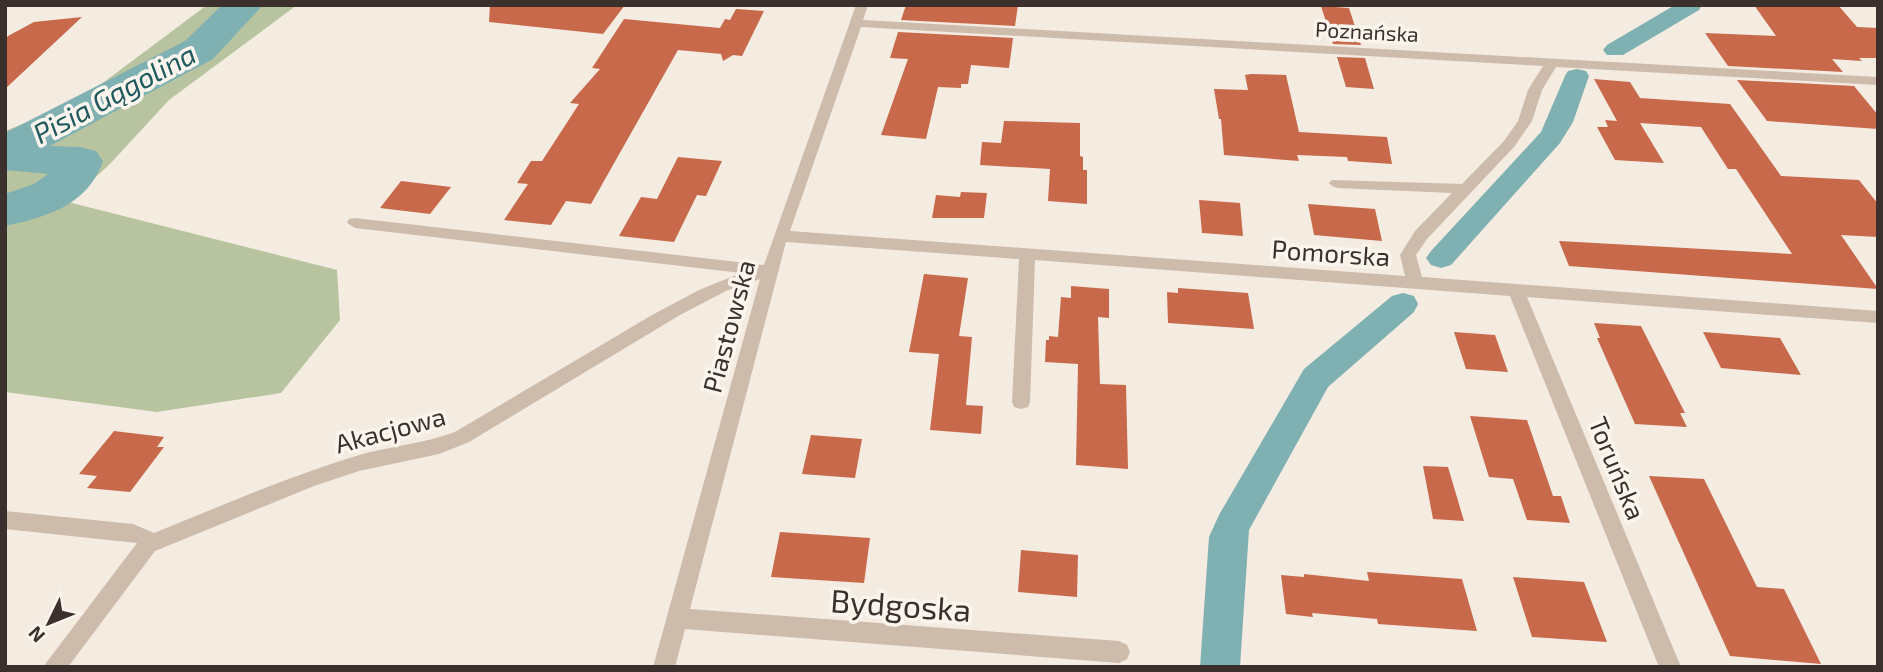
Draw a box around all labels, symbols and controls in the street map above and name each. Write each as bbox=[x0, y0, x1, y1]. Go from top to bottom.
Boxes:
street label: Poznańska bbox=[1315, 16, 1419, 46]
water label: Pisia Gągolina bbox=[27, 36, 201, 150]
street label: Pomorska bbox=[1271, 232, 1391, 272]
street label: Piastowska bbox=[695, 256, 761, 396]
street label: Akacjowa bbox=[331, 399, 449, 459]
street label: Toruńska bbox=[1583, 412, 1653, 524]
street label: Bydgoska bbox=[829, 580, 973, 628]
north arrow bbox=[14, 588, 84, 658]
text: N bbox=[23, 622, 49, 648]

